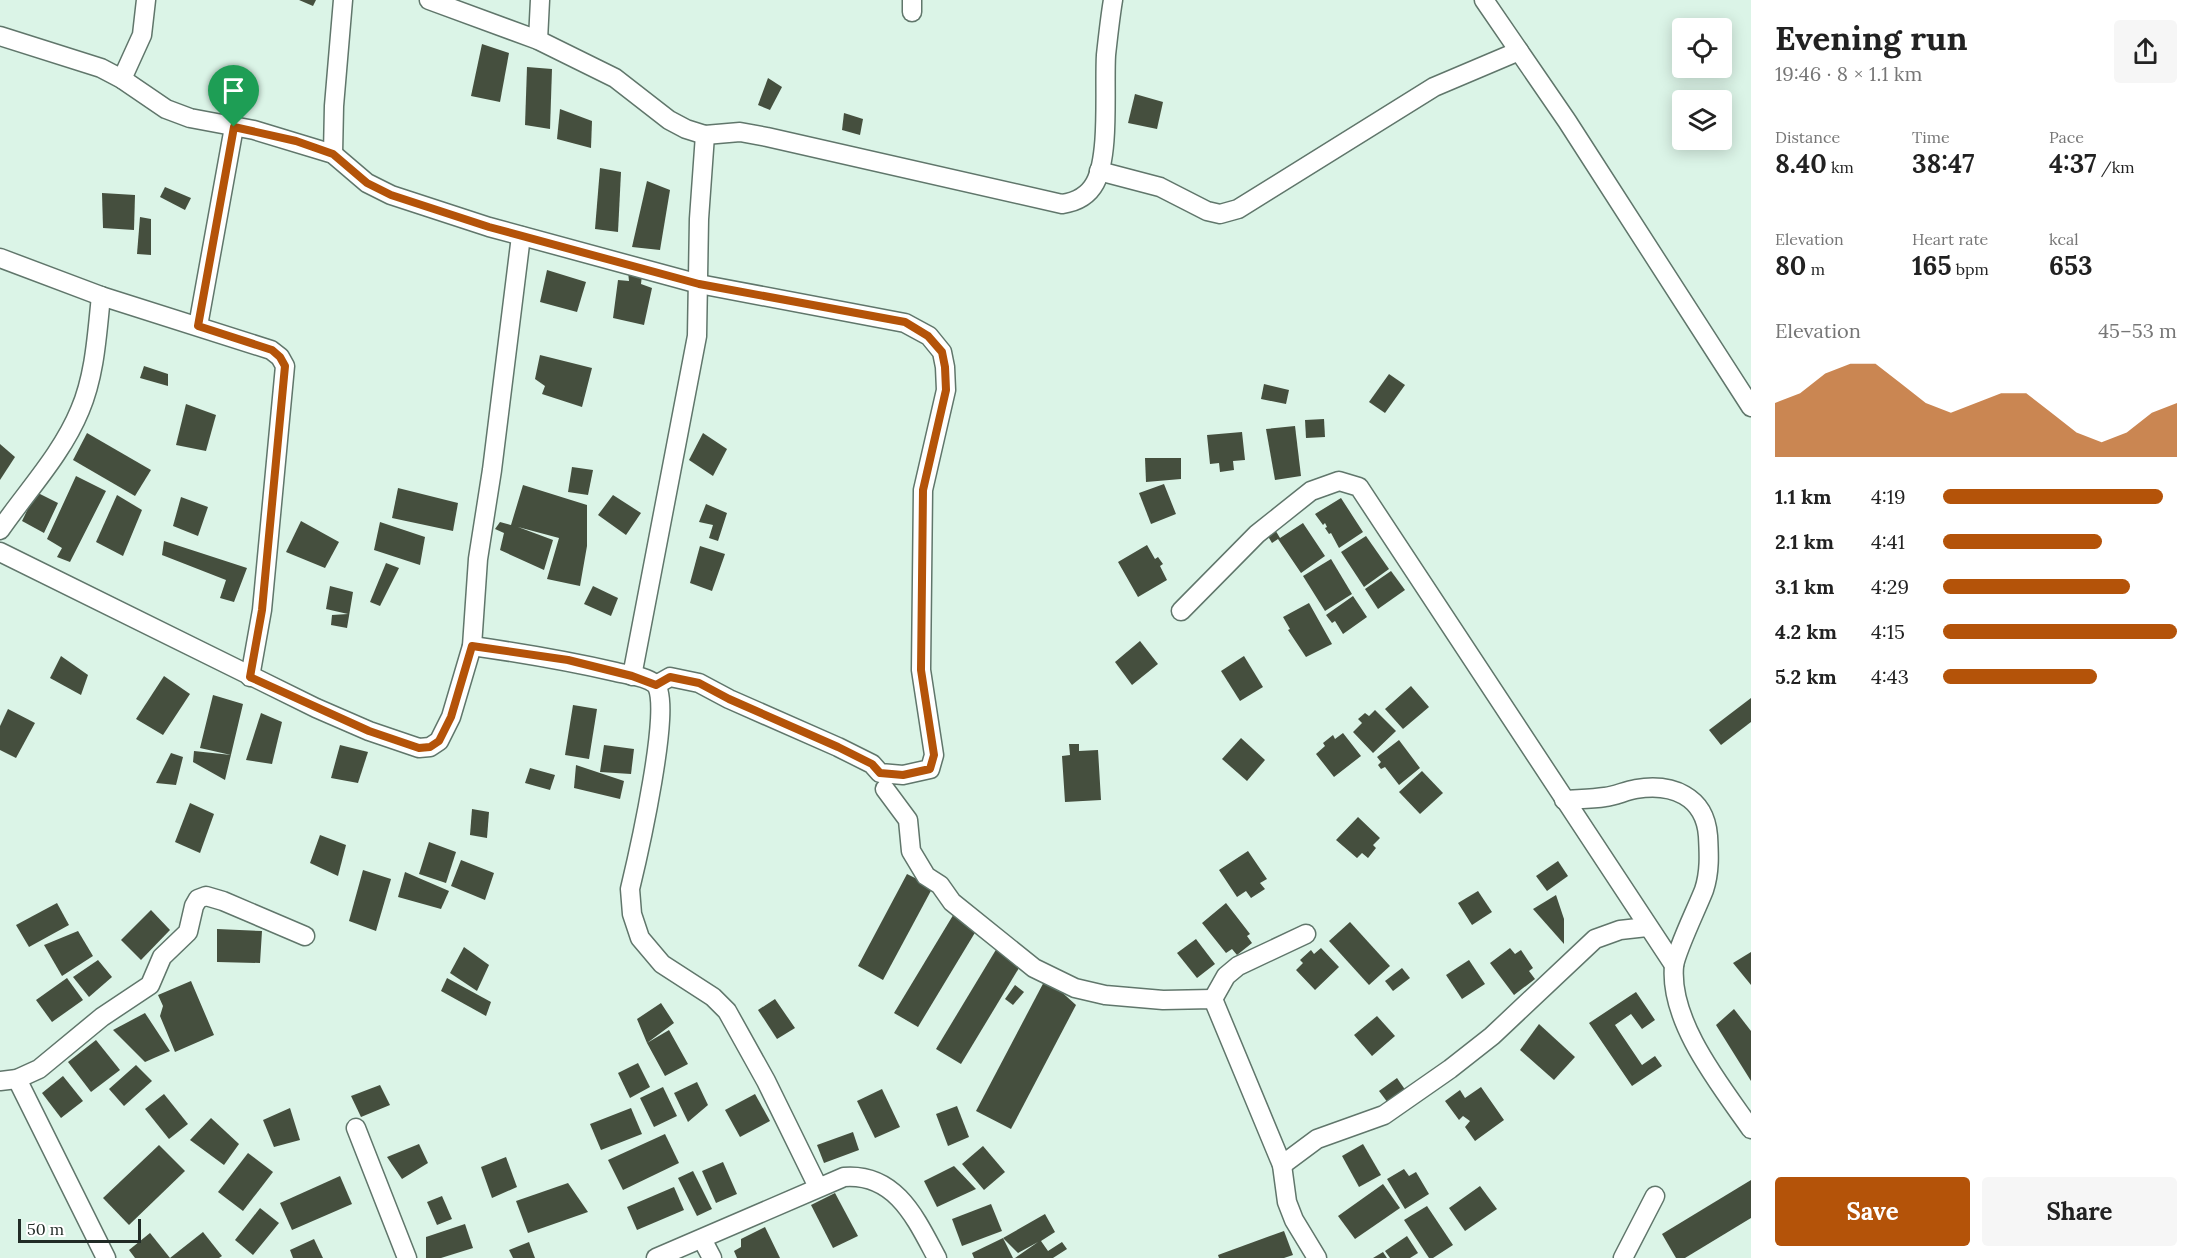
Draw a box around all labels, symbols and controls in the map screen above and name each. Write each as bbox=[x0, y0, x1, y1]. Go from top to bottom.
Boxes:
text: Evening run bbox=[1775, 17, 1967, 59]
map controls bbox=[1672, 18, 1732, 150]
button: locate bbox=[1672, 18, 1732, 78]
button: share bbox=[2114, 20, 2177, 83]
text: 19:46 · 8 × 1.1 km bbox=[1775, 61, 1922, 86]
pin bbox=[208, 65, 259, 127]
icon: arrive bbox=[217, 74, 250, 107]
button: layers bbox=[1672, 90, 1732, 150]
text: Distance bbox=[1775, 127, 1840, 147]
text: Time bbox=[1912, 127, 1950, 147]
text: Pace bbox=[2049, 127, 2084, 147]
text: 8.40 bbox=[1775, 147, 1827, 180]
text: 38:47 bbox=[1912, 147, 1974, 180]
text: 4:37 bbox=[2049, 147, 2096, 180]
text: km bbox=[1827, 157, 1854, 177]
text: /km bbox=[2096, 157, 2135, 177]
text: Elevation bbox=[1775, 229, 1844, 249]
text: Heart rate bbox=[1912, 229, 1988, 249]
text: kcal bbox=[2049, 229, 2079, 249]
text: 80 bbox=[1775, 249, 1806, 282]
text: 165 bbox=[1912, 249, 1952, 282]
text: 653 bbox=[2049, 249, 2093, 282]
text: m bbox=[1806, 259, 1825, 279]
text: bpm bbox=[1952, 259, 1989, 279]
text: Elevation bbox=[1775, 318, 1861, 343]
text: 45–53 m bbox=[2098, 318, 2177, 343]
text: 1.1 km bbox=[1775, 484, 1831, 509]
text: 4:19 bbox=[1871, 484, 1906, 509]
text: 2.1 km bbox=[1775, 529, 1834, 554]
text: 4:41 bbox=[1871, 529, 1905, 554]
text: 3.1 km bbox=[1775, 574, 1835, 599]
text: 4:29 bbox=[1871, 574, 1909, 599]
text: 4.2 km bbox=[1775, 619, 1837, 644]
text: 4:15 bbox=[1871, 619, 1905, 644]
text: 5.2 km bbox=[1775, 664, 1837, 689]
text: 4:43 bbox=[1871, 664, 1909, 689]
button: Save bbox=[1775, 1177, 1970, 1246]
button: Share bbox=[1982, 1177, 2177, 1246]
scale bar bbox=[18, 1216, 141, 1244]
text: 50 m bbox=[27, 1219, 64, 1239]

